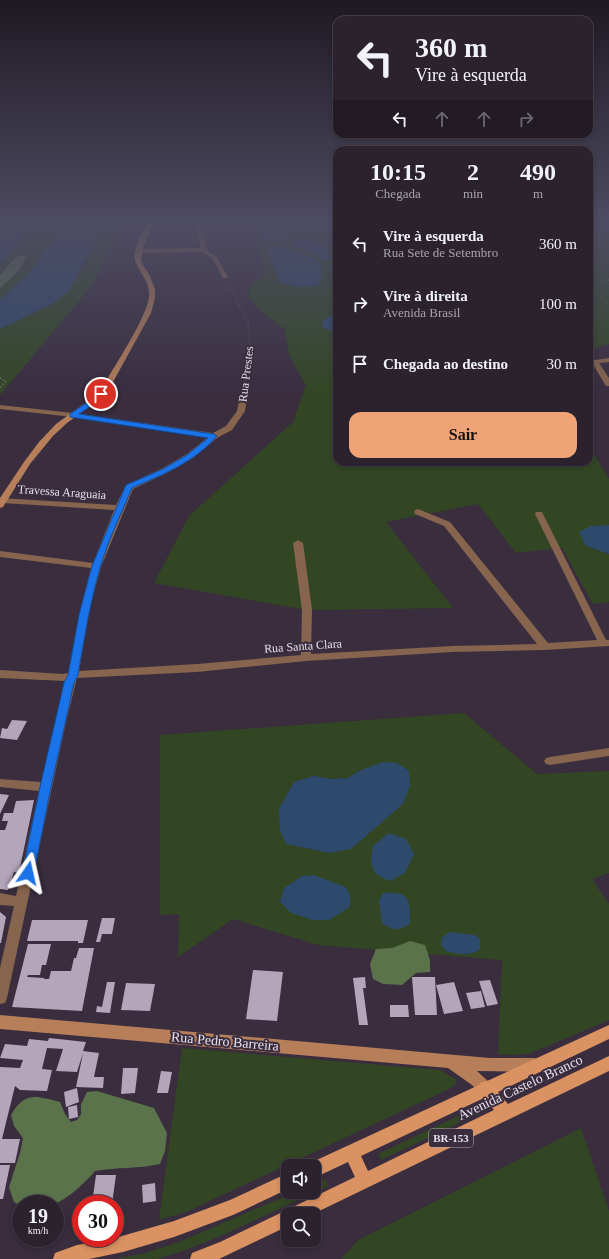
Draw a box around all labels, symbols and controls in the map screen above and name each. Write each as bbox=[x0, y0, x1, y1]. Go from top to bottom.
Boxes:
icon: left bbox=[349, 32, 401, 84]
text: 360 m bbox=[415, 32, 487, 63]
text: Vire à esquerda bbox=[415, 65, 527, 85]
icon: left bbox=[389, 108, 411, 130]
icon: ahead bbox=[431, 108, 453, 130]
icon: ahead bbox=[473, 108, 495, 130]
icon: right bbox=[515, 108, 537, 130]
text: 10:15 bbox=[370, 159, 426, 185]
text: 2 bbox=[467, 159, 479, 185]
text: 490 bbox=[520, 159, 556, 185]
text: Chegada bbox=[375, 186, 421, 201]
text: min bbox=[463, 186, 483, 201]
text: m bbox=[533, 186, 543, 201]
text: Vire à esquerda bbox=[383, 228, 484, 244]
icon: left bbox=[349, 233, 371, 255]
text: 360 m bbox=[539, 236, 577, 252]
text: Rua Sete de Setembro bbox=[383, 245, 498, 260]
text: Vire à direita bbox=[383, 288, 468, 304]
icon: right bbox=[349, 293, 371, 315]
text: 100 m bbox=[539, 296, 577, 312]
text: Avenida Brasil bbox=[383, 305, 460, 320]
street label: Rua Prestes bbox=[236, 345, 256, 403]
icon: arrive bbox=[349, 353, 371, 375]
text: Chegada ao destino bbox=[383, 356, 508, 372]
text: 30 m bbox=[547, 356, 577, 372]
pin bbox=[84, 377, 118, 411]
icon: arrive bbox=[90, 383, 112, 405]
button: Sair bbox=[349, 412, 577, 458]
street label: Travessa Araguaia bbox=[17, 482, 107, 502]
street label: Rua Santa Clara bbox=[264, 636, 343, 656]
position arrow bbox=[7, 852, 49, 894]
street label: Rua Pedro Barreira bbox=[170, 1029, 280, 1054]
street label: Avenida Castelo Branco bbox=[455, 1052, 585, 1123]
road number: BR-153 bbox=[429, 1129, 473, 1147]
map controls bbox=[281, 1159, 321, 1247]
button: sound bbox=[281, 1159, 321, 1199]
speed limit sign: 30 bbox=[72, 1195, 124, 1247]
text: 19 bbox=[28, 1205, 48, 1227]
button: search bbox=[281, 1207, 321, 1247]
text: km/h bbox=[28, 1225, 48, 1236]

